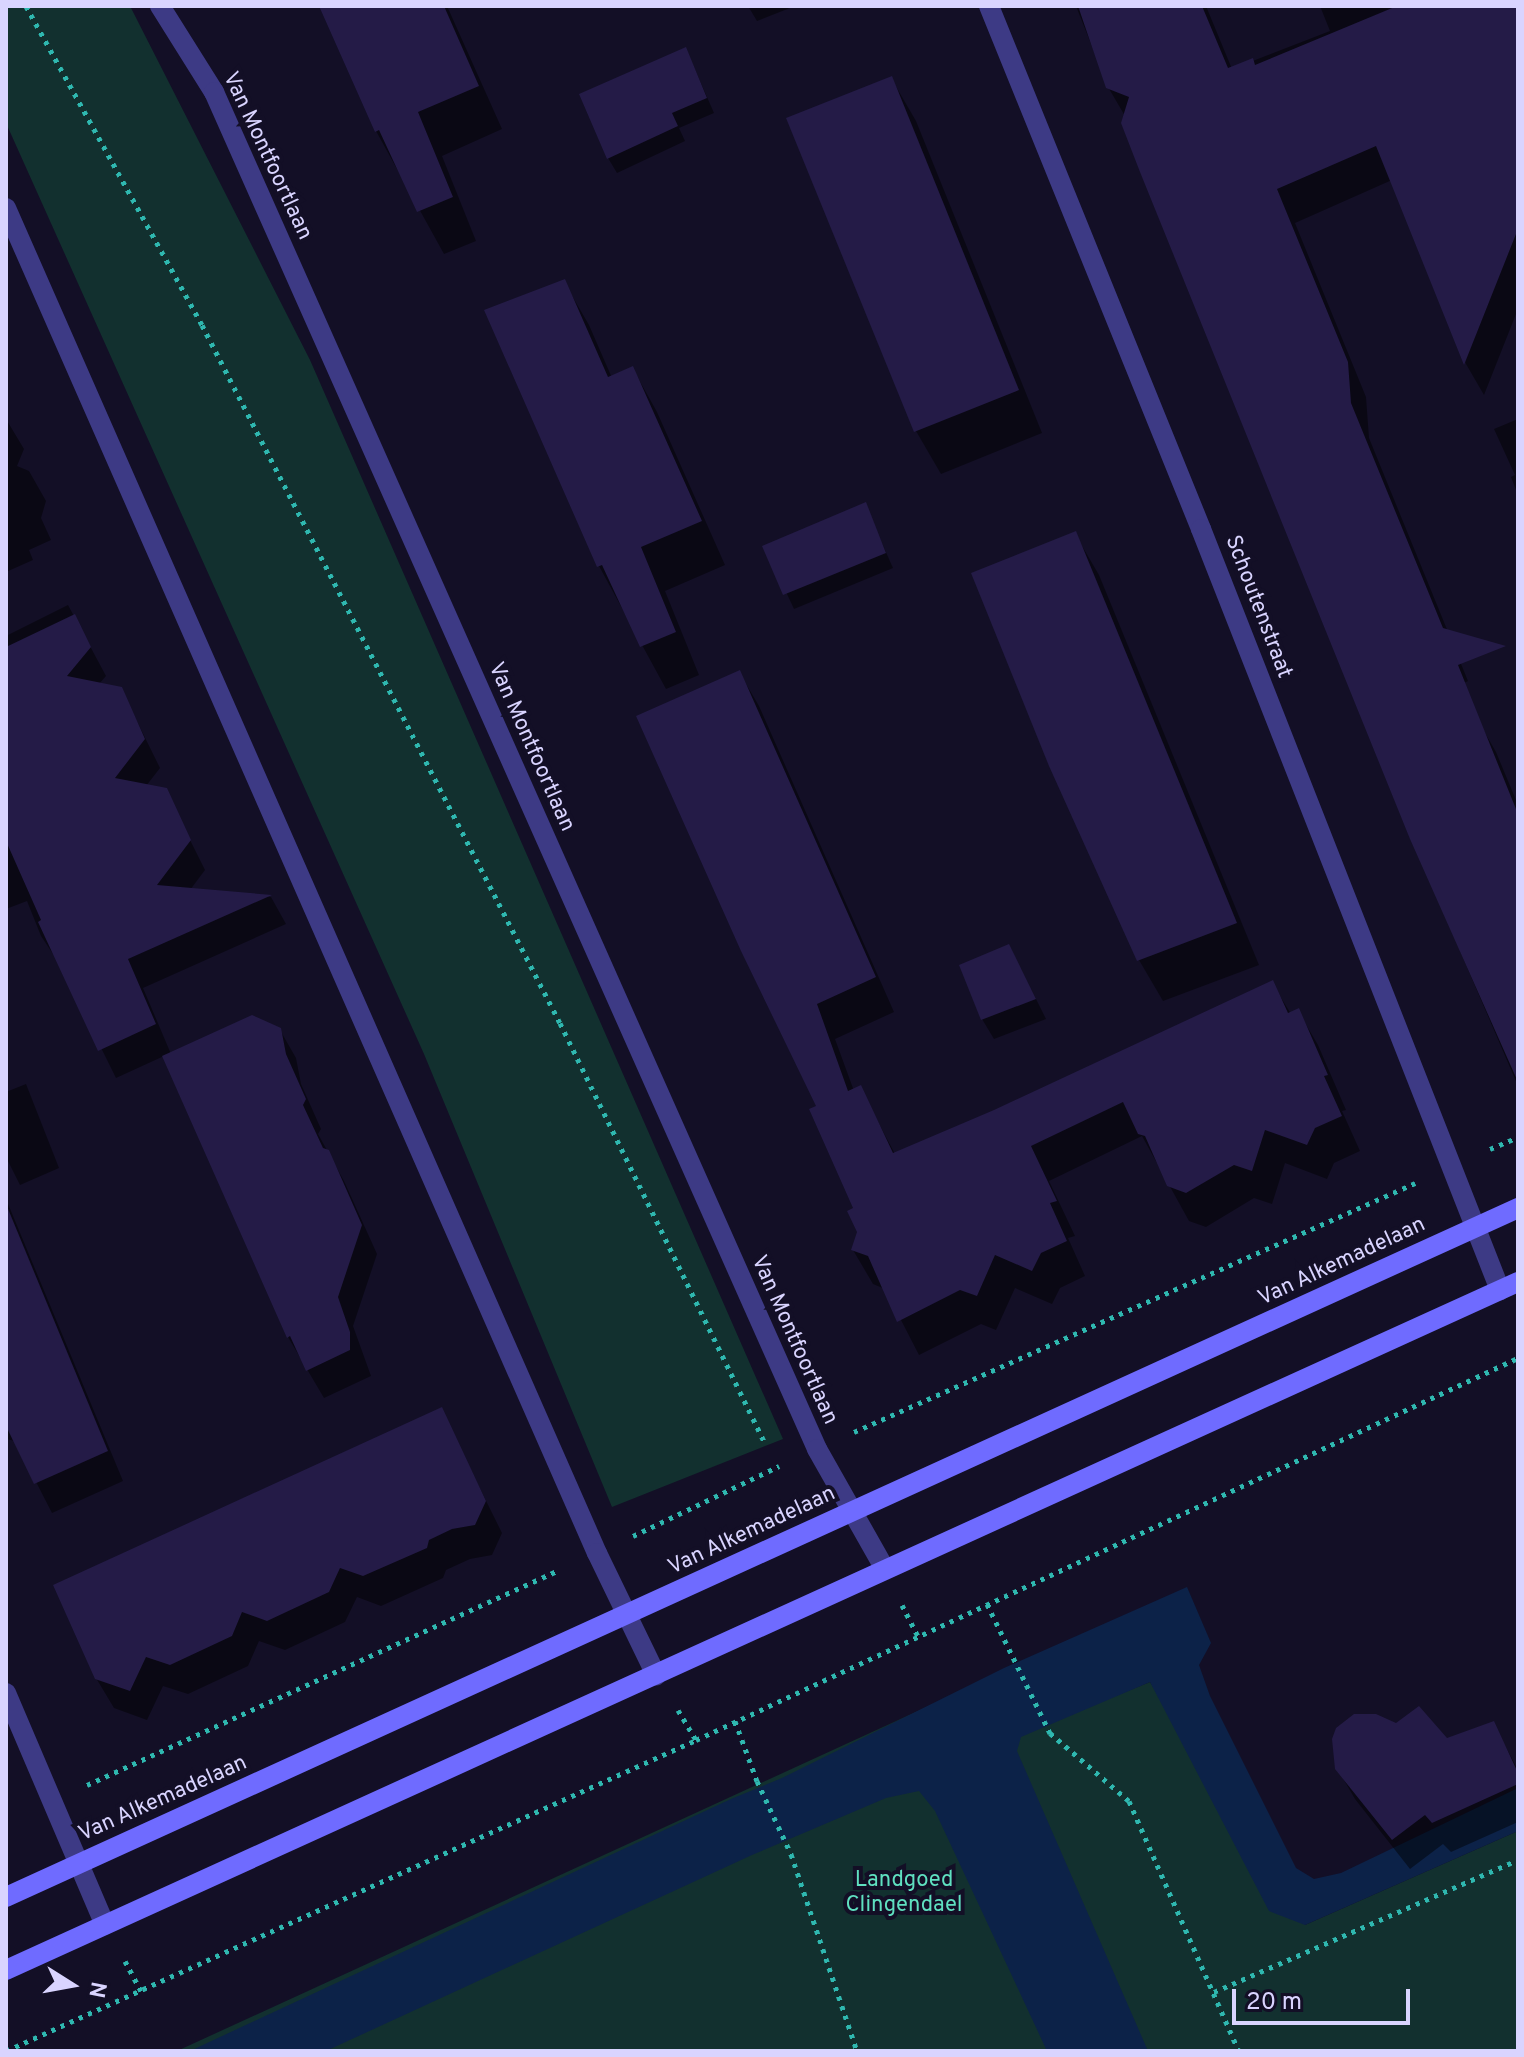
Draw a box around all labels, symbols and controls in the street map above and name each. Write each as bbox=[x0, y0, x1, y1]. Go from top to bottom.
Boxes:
street label: Van Montfoortlaan bbox=[217, 68, 317, 244]
street label: Schoutenstraat bbox=[1219, 532, 1297, 682]
street label: Van Montfoortlaan bbox=[482, 658, 580, 836]
street label: Van Alkemadelaan bbox=[1254, 1211, 1430, 1313]
street label: Van Montfoortlaan bbox=[745, 1251, 843, 1429]
street label: Van Alkemadelaan bbox=[664, 1480, 840, 1582]
street label: Van Alkemadelaan bbox=[74, 1750, 252, 1848]
park label: Landgoed Clingendael bbox=[845, 1867, 963, 1918]
north arrow bbox=[32, 1945, 112, 2025]
scale bar bbox=[1236, 1973, 1414, 2023]
text: N bbox=[81, 1979, 111, 2000]
text: 20 m bbox=[1246, 1988, 1302, 2018]

